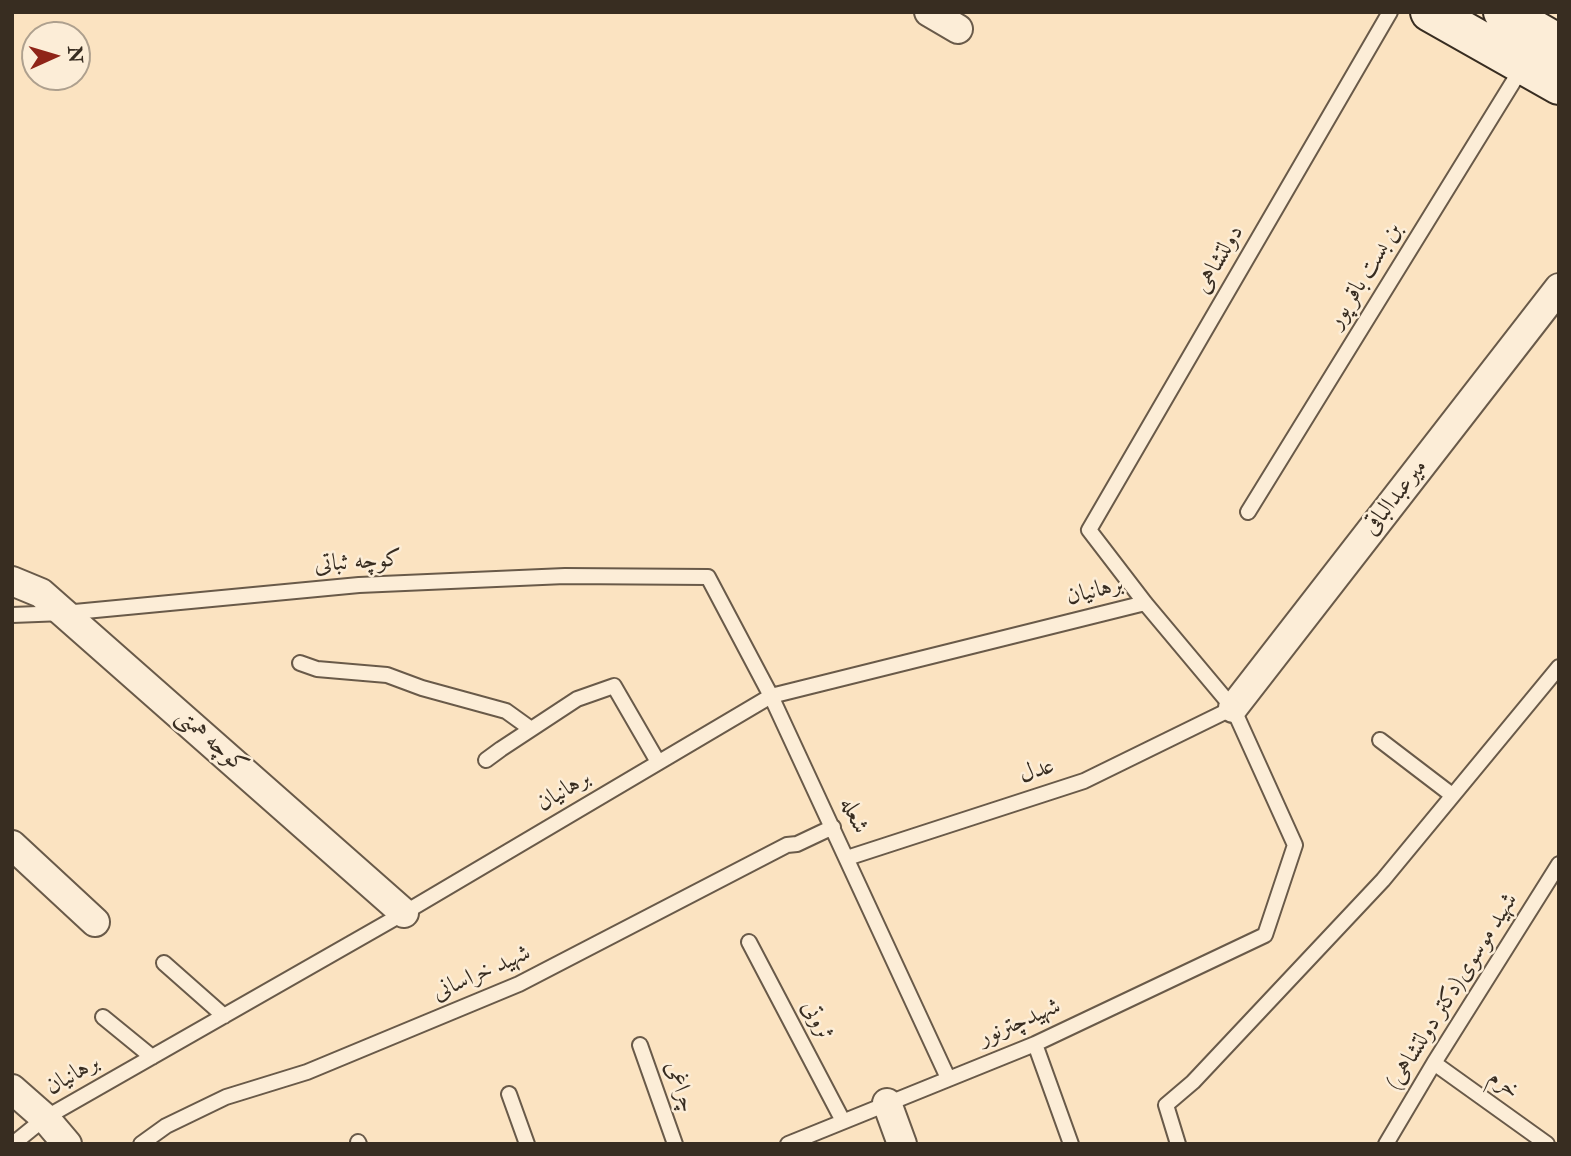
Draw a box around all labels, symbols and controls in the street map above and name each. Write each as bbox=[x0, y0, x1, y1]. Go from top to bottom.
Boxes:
north arrow bbox=[21, 21, 91, 91]
text: N bbox=[62, 45, 88, 64]
street label: بن بست باقر پور bbox=[1322, 218, 1410, 334]
street label: دولتشاهی bbox=[1189, 221, 1251, 299]
street label: میرعبدالباقی bbox=[1357, 454, 1435, 542]
street label: کوچه ثباتی bbox=[313, 546, 403, 580]
street label: برهانیان bbox=[1064, 571, 1126, 613]
street label: کوچه همتی bbox=[169, 703, 253, 781]
street label: عدل bbox=[1016, 753, 1058, 791]
street label: برهانیان bbox=[532, 765, 596, 819]
street label: شعله bbox=[832, 793, 874, 839]
street label: شهید موسوی(دکتر دولتشاهی) bbox=[1381, 888, 1525, 1096]
street label: شهید خراسانی bbox=[428, 940, 536, 1008]
street label: شهیدچترنور bbox=[975, 993, 1065, 1053]
street label: ثروتی bbox=[793, 996, 839, 1046]
street label: برهانیان bbox=[41, 1049, 105, 1103]
street label: چراغی bbox=[657, 1058, 701, 1116]
street label: خرم bbox=[1482, 1064, 1524, 1106]

